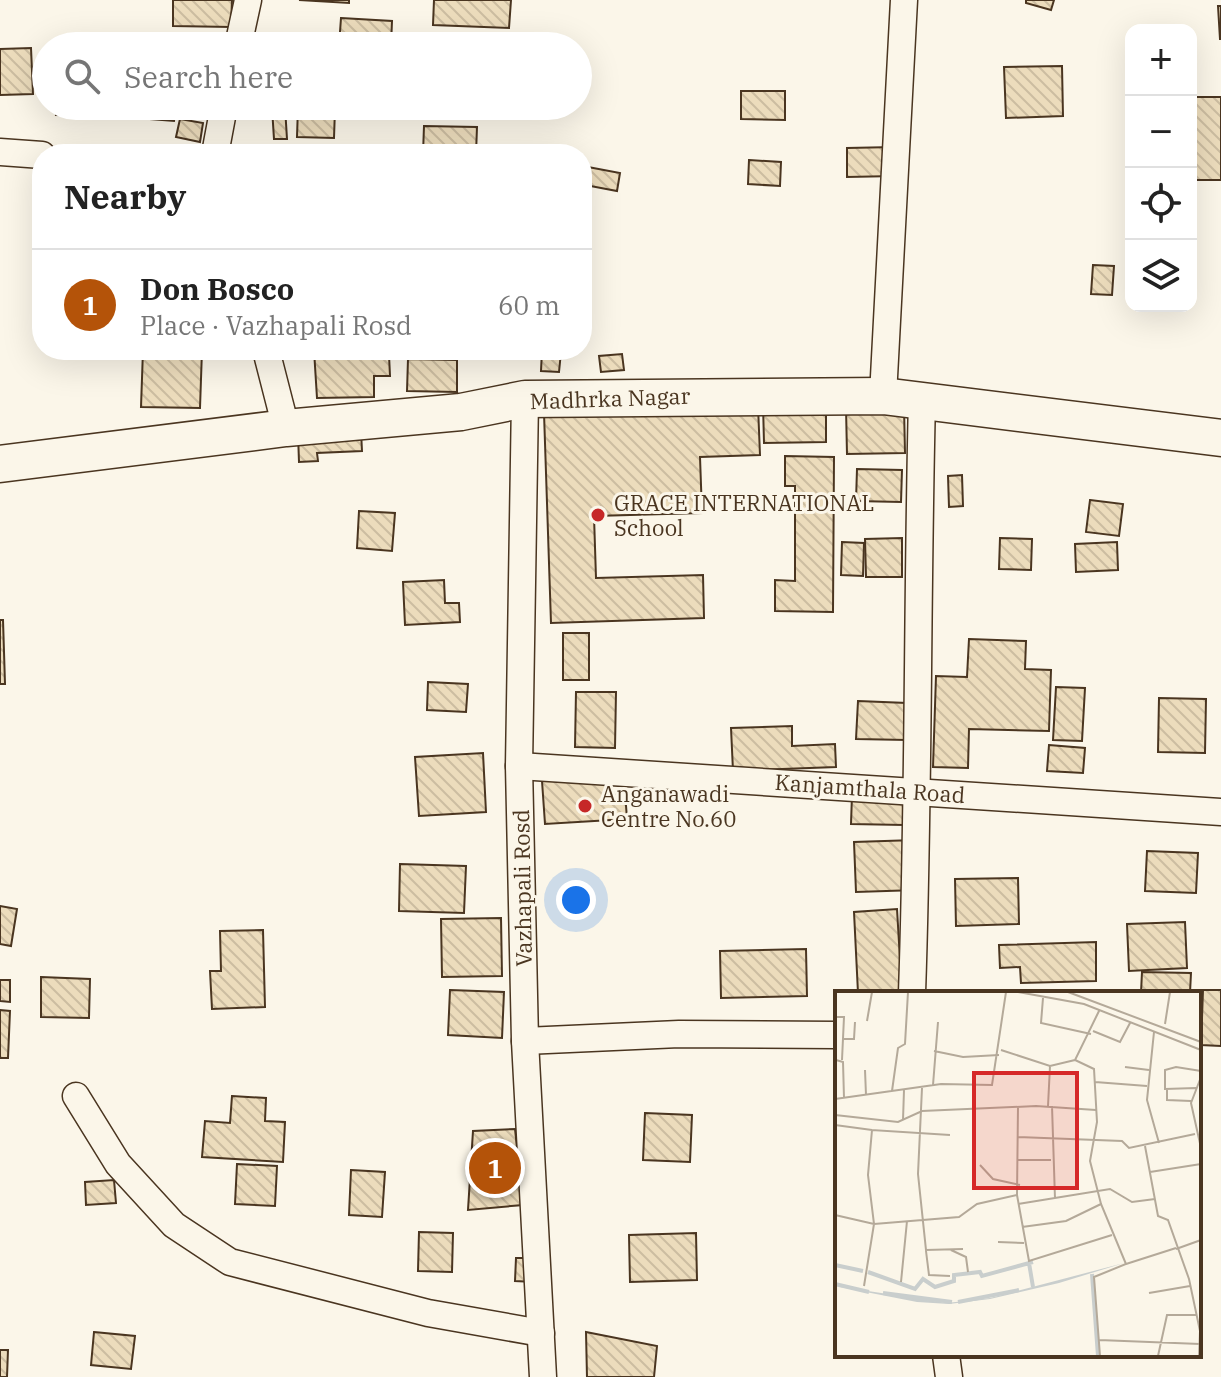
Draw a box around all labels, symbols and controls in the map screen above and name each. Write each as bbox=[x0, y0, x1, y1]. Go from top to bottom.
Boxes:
map controls bbox=[1125, 24, 1197, 312]
button: + bbox=[1125, 24, 1197, 96]
search box bbox=[32, 32, 592, 120]
icon: search bbox=[60, 54, 104, 98]
text: Search here bbox=[124, 57, 293, 96]
button: − bbox=[1125, 96, 1197, 168]
button: locate bbox=[1125, 168, 1197, 240]
text: Nearby bbox=[64, 174, 186, 218]
button: layers bbox=[1125, 240, 1197, 312]
text: Don Bosco bbox=[140, 269, 294, 308]
text: 1 bbox=[82, 288, 98, 322]
text: 60 m bbox=[498, 288, 560, 322]
text: Place · Vazhapali Rosd bbox=[140, 308, 412, 342]
street label: Madhrka Nagar bbox=[529, 381, 691, 415]
place label: GRACE INTERNATIONAL School bbox=[614, 488, 874, 542]
marker: GRACE INTERNATIONAL School bbox=[589, 506, 607, 524]
street label: Kanjamthala Road bbox=[774, 767, 966, 809]
place label: Anganawadi Centre No.60 bbox=[601, 779, 736, 833]
marker: Anganawadi Centre No.60 bbox=[576, 797, 594, 815]
street label: Vazhapali Rosd bbox=[506, 809, 538, 967]
your location bbox=[556, 880, 596, 920]
inset map bbox=[835, 991, 1201, 1357]
pin: 1 bbox=[469, 1138, 521, 1198]

